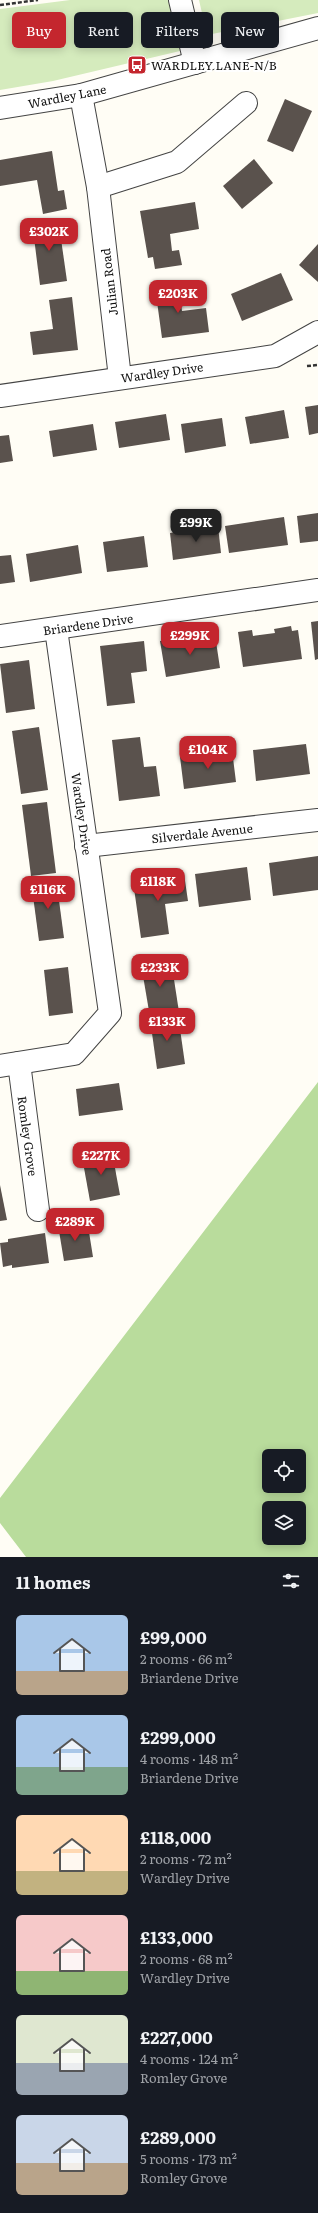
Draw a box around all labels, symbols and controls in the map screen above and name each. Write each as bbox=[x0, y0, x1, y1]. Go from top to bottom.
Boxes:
chip: Buy bbox=[12, 12, 66, 48]
chip: Rent bbox=[74, 12, 133, 48]
chip: Filters bbox=[141, 12, 213, 48]
chip: New bbox=[221, 12, 279, 48]
bus stop icon: WARDLEY LANE-N/B bbox=[126, 54, 148, 76]
place label: WARDLEY LANE-N/B bbox=[151, 56, 277, 74]
street label: Wardley Lane bbox=[26, 80, 108, 112]
pin: £302K bbox=[21, 218, 77, 252]
text: £302K bbox=[29, 221, 69, 240]
street label: Julian Road bbox=[96, 247, 122, 317]
pin: £203K bbox=[150, 280, 206, 314]
text: £203K bbox=[158, 283, 198, 302]
street label: Wardley Drive bbox=[120, 357, 204, 387]
pin: £99K bbox=[172, 509, 220, 543]
text: £99K bbox=[179, 512, 213, 531]
street label: Briardene Drive bbox=[42, 609, 134, 639]
pin: £299K bbox=[162, 622, 218, 656]
text: £299K bbox=[170, 625, 210, 644]
pin: £104K bbox=[180, 736, 236, 770]
text: £104K bbox=[188, 739, 228, 758]
street label: Wardley Drive bbox=[67, 772, 97, 856]
street label: Silverdale Avenue bbox=[150, 819, 254, 847]
pin: £118K bbox=[130, 868, 186, 902]
text: £118K bbox=[140, 871, 176, 890]
pin: £116K bbox=[20, 876, 76, 910]
text: £116K bbox=[30, 879, 66, 898]
pin: £233K bbox=[132, 954, 188, 988]
text: £233K bbox=[140, 957, 180, 976]
pin: £133K bbox=[139, 1008, 195, 1042]
text: £133K bbox=[148, 1011, 186, 1030]
street label: Romley Grove bbox=[13, 1095, 43, 1177]
pin: £227K bbox=[73, 1142, 129, 1176]
text: £227K bbox=[82, 1145, 120, 1164]
pin: £289K bbox=[47, 1208, 103, 1242]
text: £289K bbox=[55, 1211, 95, 1230]
map controls bbox=[262, 1449, 306, 1545]
button: locate bbox=[262, 1449, 306, 1493]
button: layers bbox=[262, 1501, 306, 1545]
text: 11 homes bbox=[16, 1569, 90, 1594]
icon: filters bbox=[280, 1570, 302, 1592]
text: £99,000 bbox=[140, 1624, 207, 1649]
icon: home bbox=[48, 1631, 96, 1679]
text: 2 rooms · 66 m² bbox=[140, 1649, 233, 1668]
text: Briardene Drive bbox=[140, 1668, 238, 1687]
text: £299,000 bbox=[140, 1724, 216, 1749]
icon: home bbox=[48, 1731, 96, 1779]
text: 4 rooms · 148 m² bbox=[140, 1749, 238, 1768]
text: Briardene Drive bbox=[140, 1768, 238, 1787]
text: £118,000 bbox=[140, 1824, 211, 1849]
icon: home bbox=[48, 1831, 96, 1879]
text: 2 rooms · 72 m² bbox=[140, 1849, 232, 1868]
text: Wardley Drive bbox=[140, 1868, 230, 1887]
text: £133,000 bbox=[140, 1924, 213, 1949]
icon: home bbox=[48, 1931, 96, 1979]
text: 2 rooms · 68 m² bbox=[140, 1949, 233, 1968]
text: Wardley Drive bbox=[140, 1968, 230, 1987]
text: £227,000 bbox=[140, 2024, 213, 2049]
icon: home bbox=[48, 2031, 96, 2079]
text: 4 rooms · 124 m² bbox=[140, 2049, 238, 2068]
text: Romley Grove bbox=[140, 2068, 227, 2087]
text: £289,000 bbox=[140, 2124, 216, 2149]
icon: home bbox=[48, 2131, 96, 2179]
text: 5 rooms · 173 m² bbox=[140, 2149, 237, 2168]
text: Romley Grove bbox=[140, 2168, 227, 2187]

